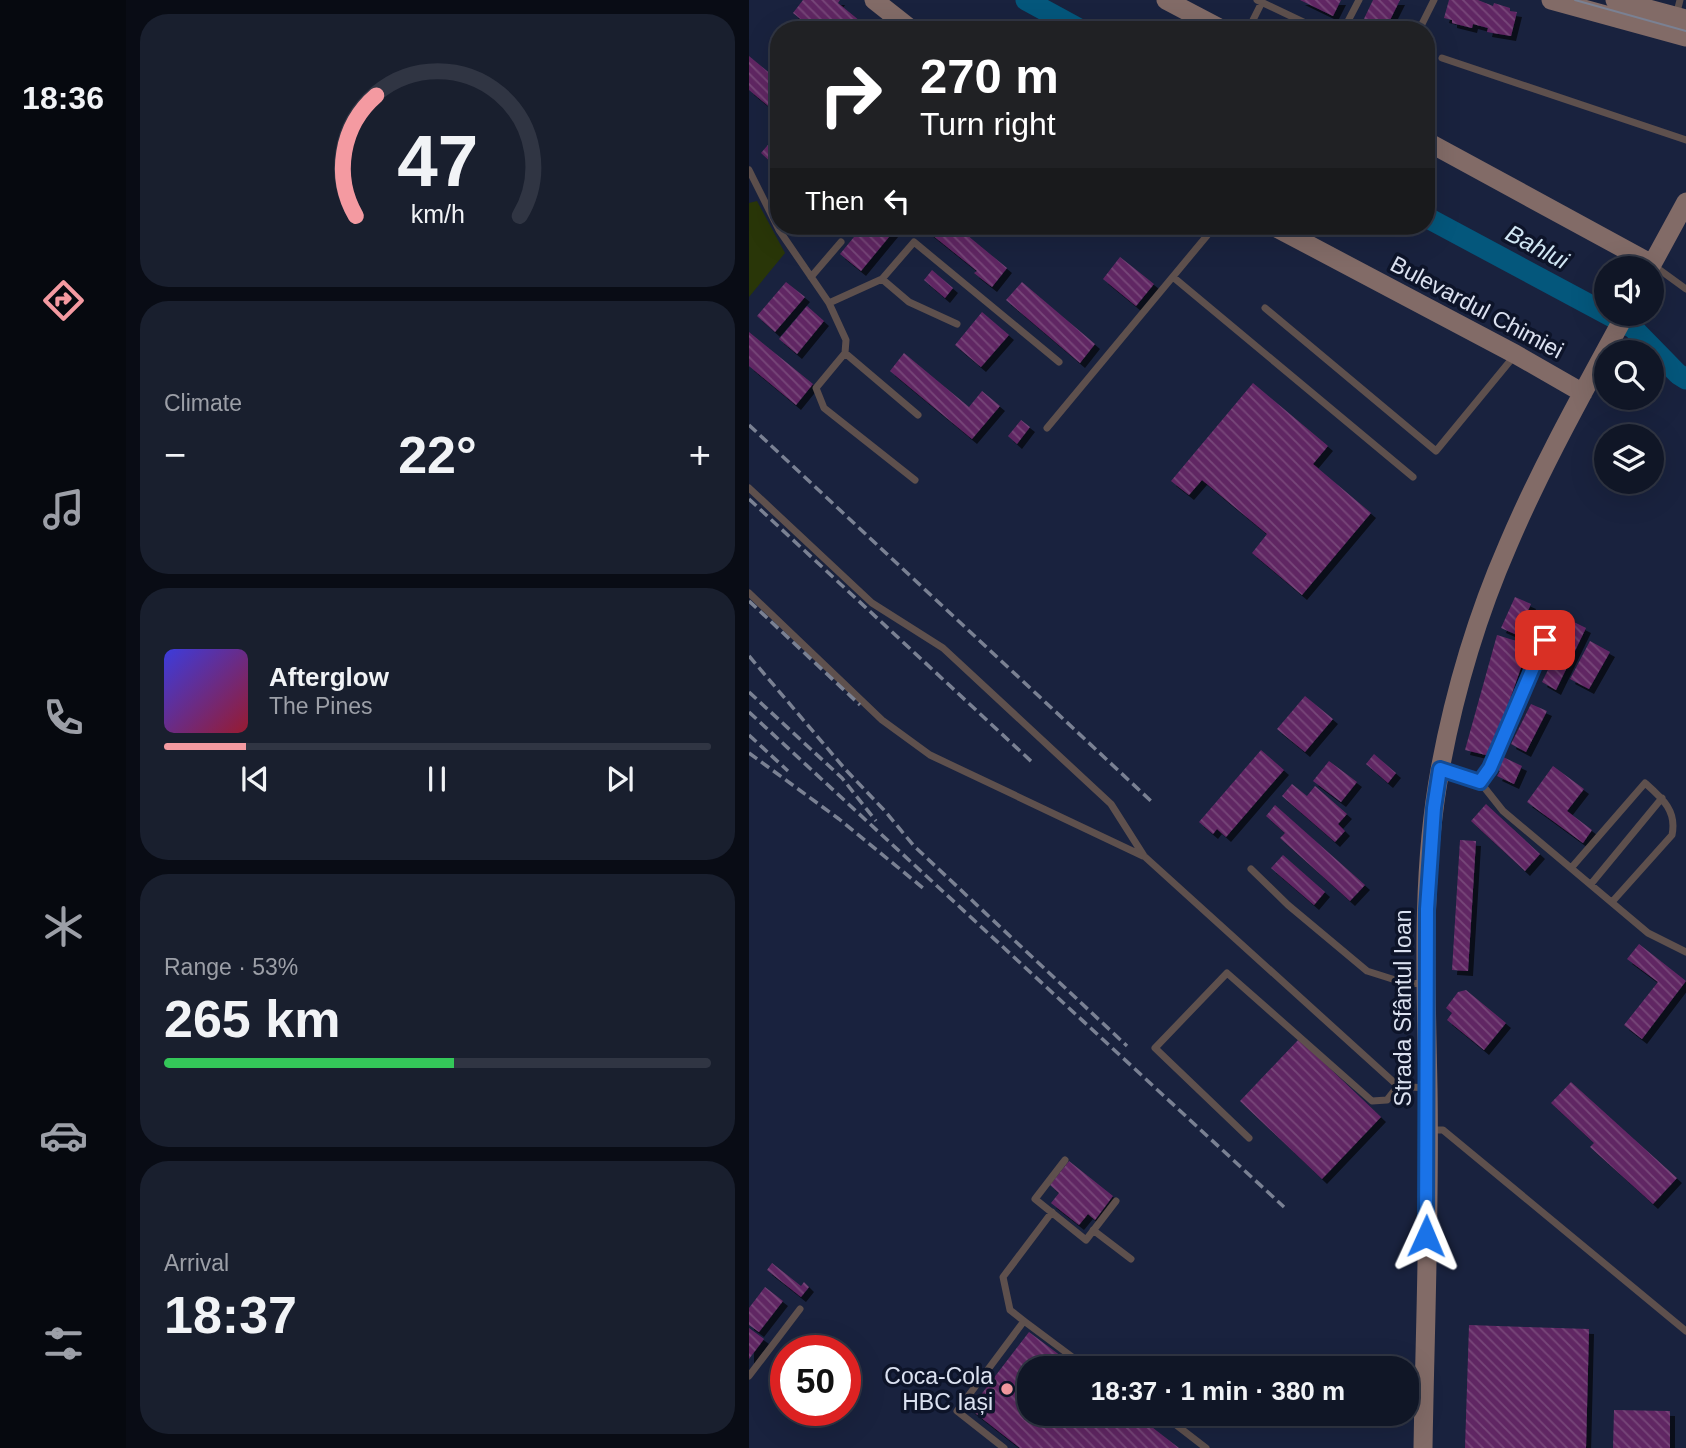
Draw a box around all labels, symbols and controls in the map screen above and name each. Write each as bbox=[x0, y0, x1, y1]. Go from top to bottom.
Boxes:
icon: right bbox=[805, 49, 896, 140]
text: 270 m bbox=[920, 49, 1059, 103]
text: 18:36 bbox=[22, 80, 104, 116]
text: Turn right bbox=[920, 106, 1056, 142]
text: 47 bbox=[397, 121, 478, 202]
icon: left bbox=[878, 182, 916, 220]
text: Then bbox=[805, 186, 864, 216]
text: km/h bbox=[410, 200, 465, 228]
water label: Bahlui bbox=[1501, 219, 1574, 274]
street label: Bulevardul Chimiei bbox=[1386, 251, 1568, 363]
map controls bbox=[1594, 256, 1664, 494]
button: sound bbox=[1594, 256, 1664, 326]
icon: directions bbox=[39, 276, 88, 325]
button: search bbox=[1594, 340, 1664, 410]
text: Climate bbox=[164, 390, 242, 416]
button: layers bbox=[1594, 424, 1664, 494]
text: 22° bbox=[398, 426, 477, 484]
text: − bbox=[164, 434, 186, 476]
text: + bbox=[689, 434, 711, 476]
icon: music bbox=[39, 485, 88, 534]
pin bbox=[1515, 610, 1575, 670]
icon: arrive bbox=[1526, 621, 1564, 659]
text: Afterglow bbox=[269, 662, 389, 692]
icon: phone bbox=[39, 693, 88, 742]
text: The Pines bbox=[269, 693, 373, 719]
icon: previous bbox=[236, 760, 274, 798]
icon: pause bbox=[418, 760, 456, 798]
icon: next bbox=[601, 760, 639, 798]
icon: climate bbox=[39, 902, 88, 951]
street label: Strada Sfântul Ioan bbox=[1390, 910, 1416, 1106]
text: Range · 53% bbox=[164, 954, 298, 980]
text: 265 km bbox=[164, 990, 340, 1048]
icon: car bbox=[39, 1111, 88, 1160]
position arrow bbox=[1389, 1199, 1463, 1273]
text: Arrival bbox=[164, 1250, 229, 1276]
text: 18:37 bbox=[164, 1286, 297, 1344]
icon: filters bbox=[39, 1319, 88, 1368]
speed limit sign: 50 bbox=[770, 1335, 861, 1426]
place label: Coca-Cola HBC Iași bbox=[884, 1363, 993, 1415]
text: 18:37 · 1 min · 380 m bbox=[1091, 1376, 1345, 1406]
marker: Coca-Cola HBC Iași bbox=[999, 1381, 1015, 1397]

